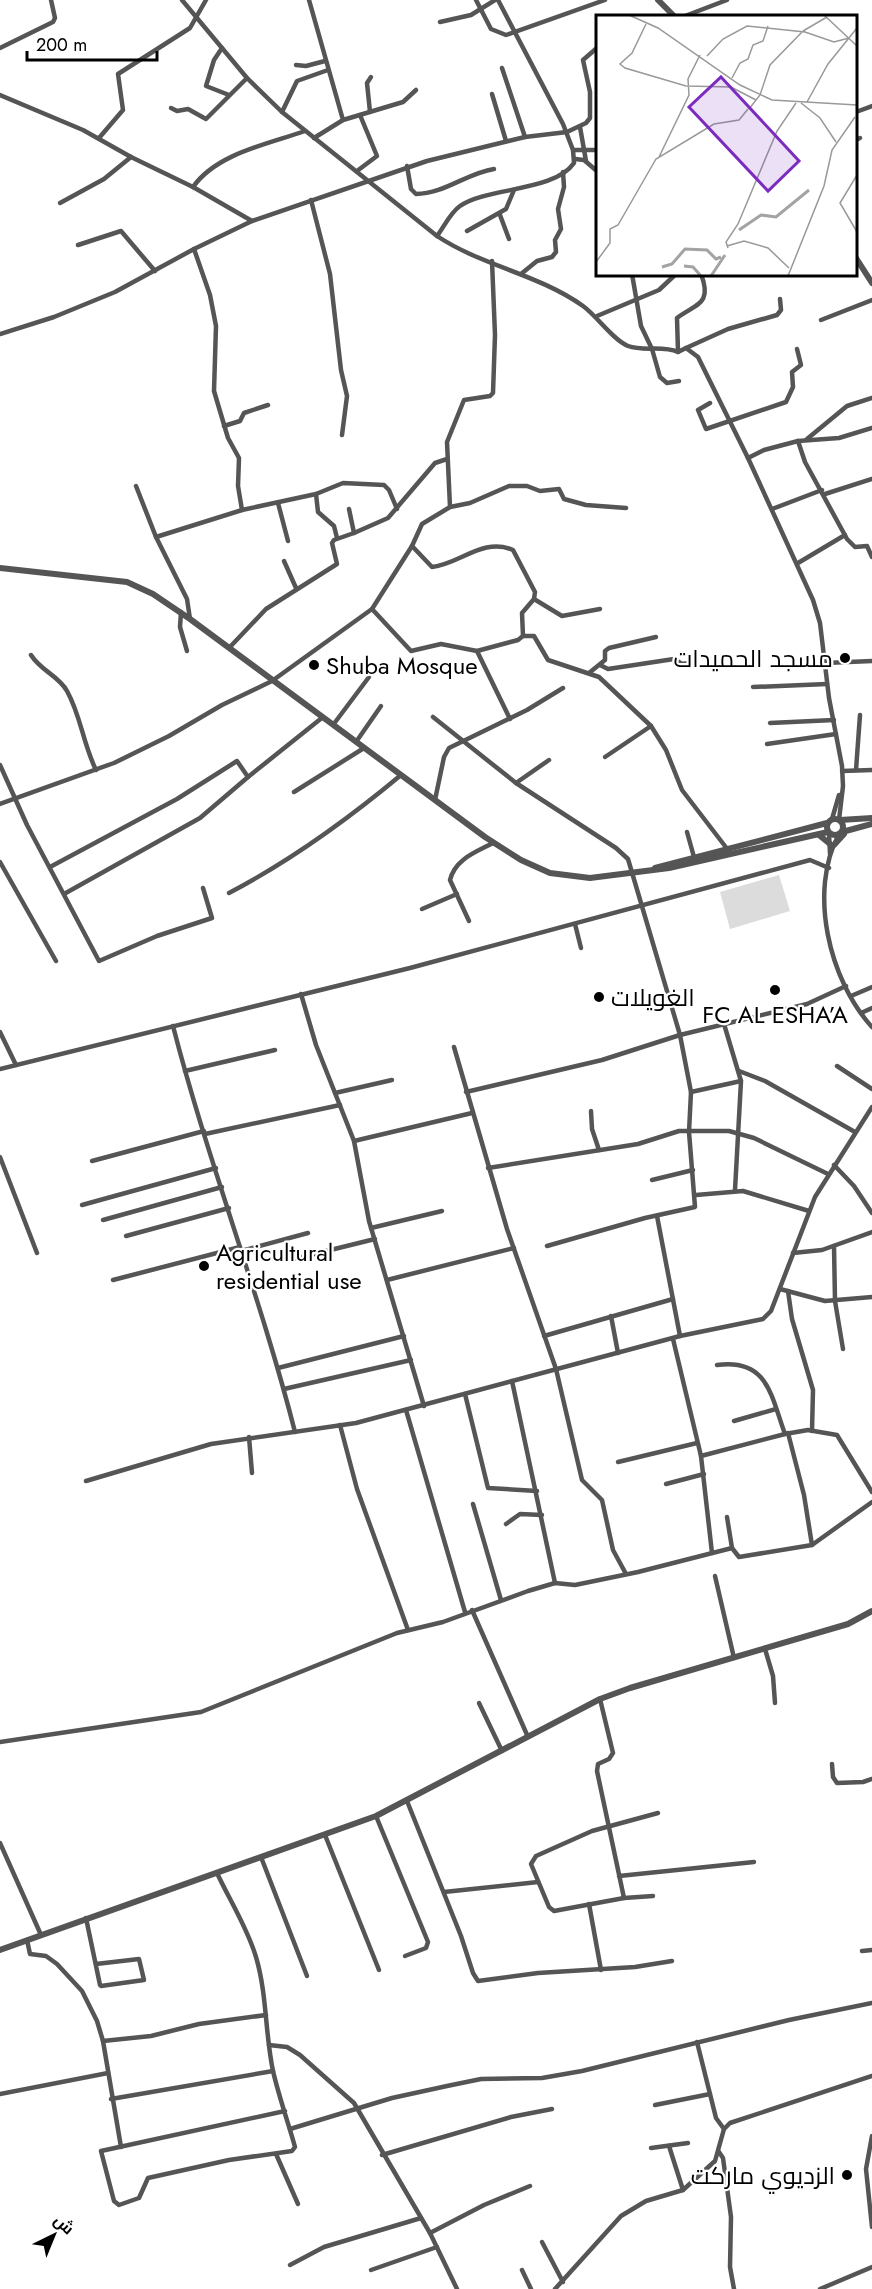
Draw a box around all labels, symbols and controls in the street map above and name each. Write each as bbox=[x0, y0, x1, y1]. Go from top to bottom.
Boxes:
inset map bbox=[596, 15, 857, 276]
scale bar bbox=[27, 24, 158, 62]
text: 200 m bbox=[36, 32, 87, 58]
place label: مسجد الحميدات bbox=[673, 641, 833, 676]
place label: Shuba Mosque bbox=[326, 648, 478, 683]
marker: مسجد الحميدات bbox=[838, 651, 852, 665]
marker: Shuba Mosque bbox=[307, 658, 321, 672]
place label: الغويلات bbox=[611, 980, 695, 1015]
marker: FC AL ESHA’A bbox=[768, 983, 782, 997]
marker: الغويلات bbox=[592, 990, 606, 1004]
place label: FC AL ESHA’A bbox=[702, 997, 848, 1032]
place label: Agricultural residential use bbox=[216, 1235, 362, 1298]
marker: Agricultural residential use bbox=[197, 1259, 211, 1273]
place label: الزديوي ماركت bbox=[691, 2158, 835, 2194]
marker: الزديوي ماركت bbox=[840, 2168, 854, 2182]
north arrow bbox=[24, 2205, 84, 2265]
text: ش bbox=[49, 2209, 79, 2240]

